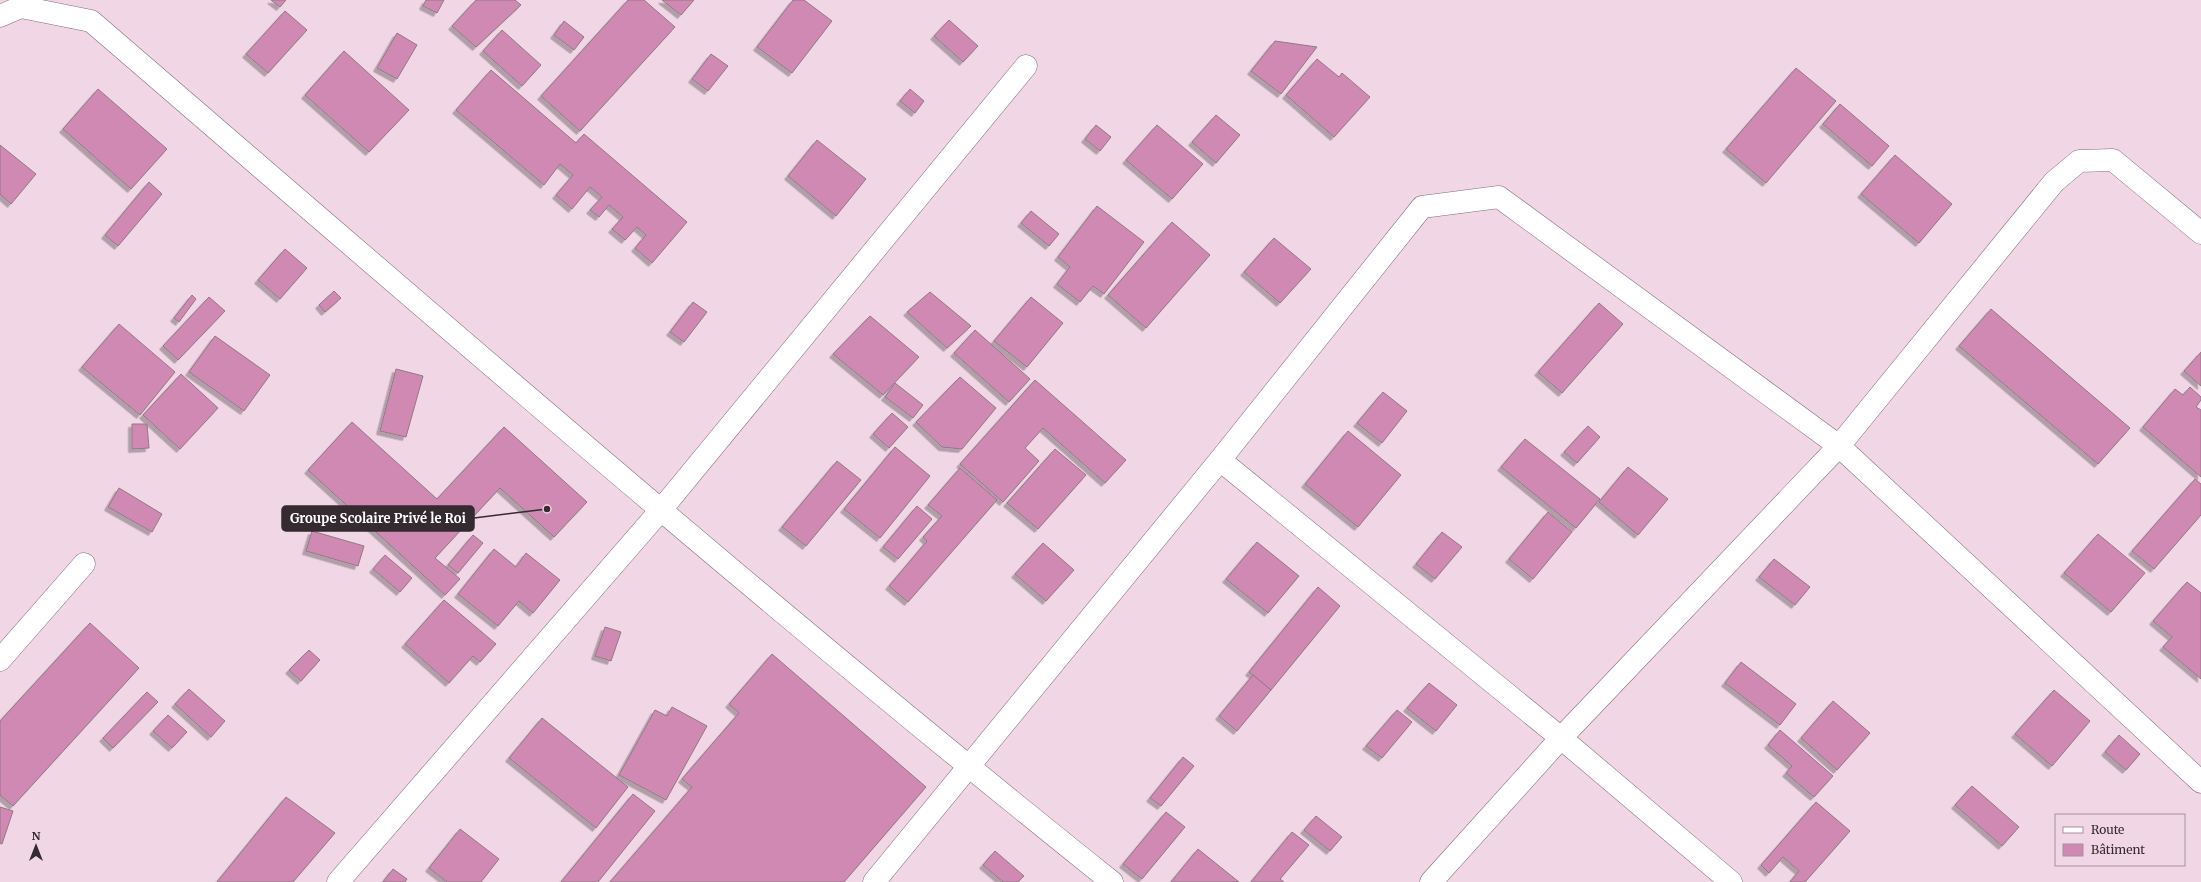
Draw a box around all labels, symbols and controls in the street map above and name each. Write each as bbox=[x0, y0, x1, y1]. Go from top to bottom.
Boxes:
callout: Groupe Scolaire Privé le Roi bbox=[282, 506, 474, 531]
text: Groupe Scolaire Privé le Roi bbox=[290, 510, 467, 527]
legend bbox=[2055, 814, 2185, 866]
text: Route bbox=[2091, 822, 2124, 837]
north arrow bbox=[16, 826, 56, 866]
text: N bbox=[32, 829, 41, 843]
text: Bâtiment bbox=[2091, 842, 2145, 857]

